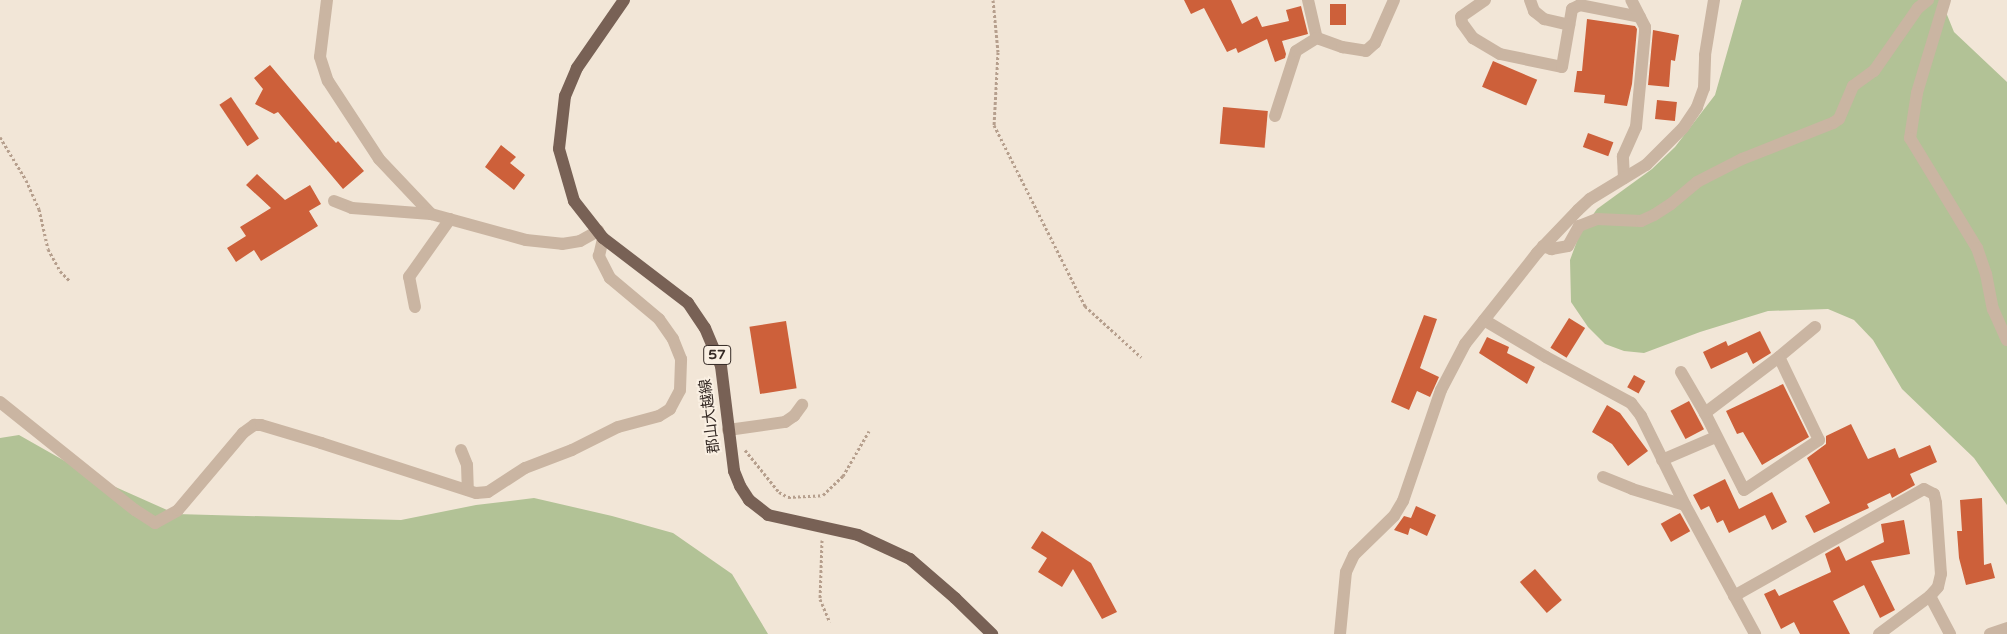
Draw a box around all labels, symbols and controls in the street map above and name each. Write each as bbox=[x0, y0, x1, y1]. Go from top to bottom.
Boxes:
road number: 57 bbox=[702, 344, 732, 366]
street label: 郡山大越線 bbox=[696, 378, 724, 454]

